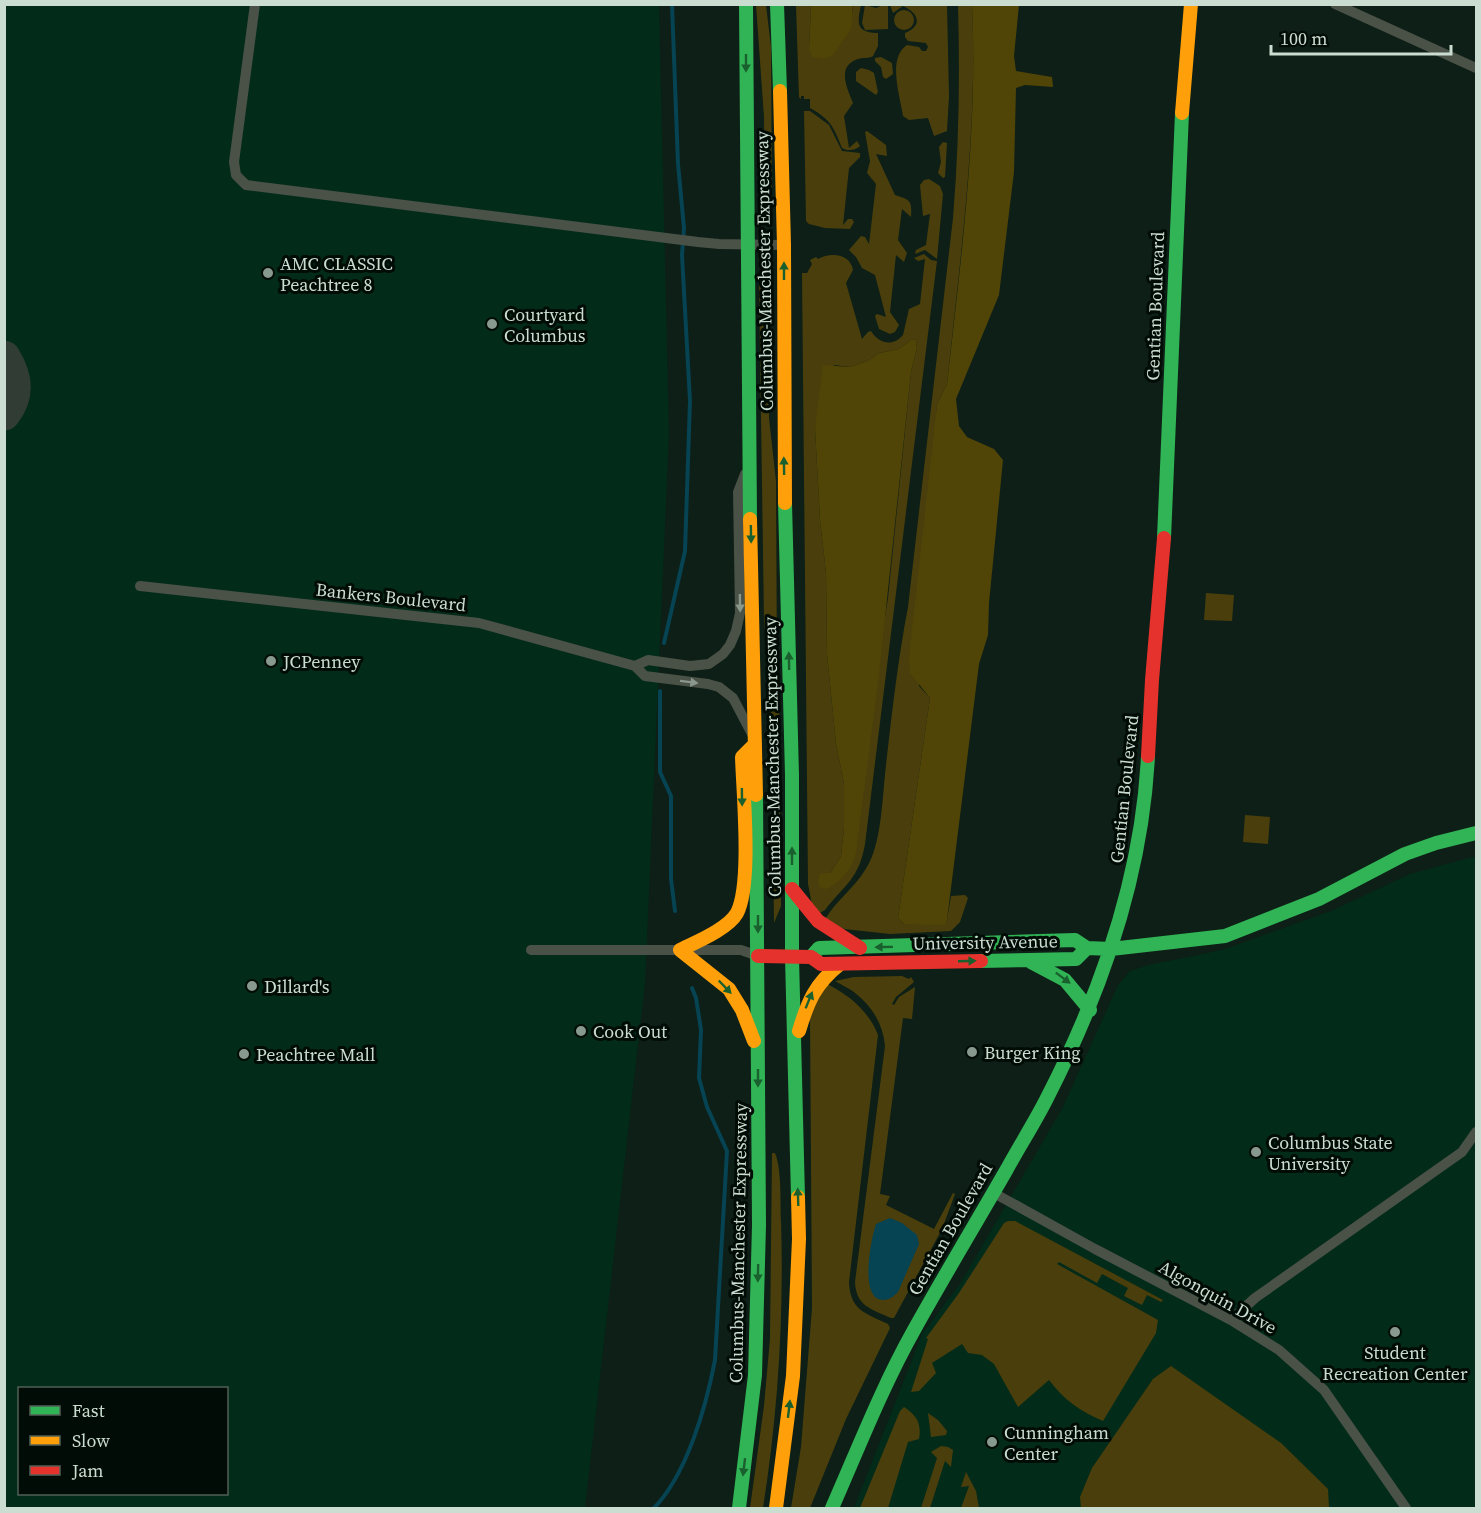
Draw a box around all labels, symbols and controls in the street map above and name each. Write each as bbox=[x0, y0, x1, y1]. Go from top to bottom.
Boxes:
scale bar bbox=[1271, 18, 1451, 56]
text: 100 m bbox=[1280, 26, 1327, 51]
one-way arrow bbox=[741, 53, 751, 72]
street label: Columbus-Manchester Expressway bbox=[749, 130, 779, 411]
street label: Gentian Boulevard bbox=[1140, 231, 1170, 381]
place label: AMC CLASSIC Peachtree 8 bbox=[280, 251, 393, 297]
one-way arrow bbox=[779, 262, 789, 281]
marker: AMC CLASSIC Peachtree 8 bbox=[261, 266, 275, 280]
place label: Courtyard Columbus bbox=[504, 302, 586, 348]
marker: Courtyard Columbus bbox=[485, 317, 499, 331]
one-way arrow bbox=[779, 457, 789, 476]
one-way arrow bbox=[746, 524, 755, 543]
street label: Bankers Boulevard bbox=[315, 577, 467, 617]
one-way arrow bbox=[735, 594, 744, 613]
street label: Columbus-Manchester Expressway bbox=[757, 616, 787, 897]
place label: JCPenney bbox=[282, 649, 361, 674]
one-way arrow bbox=[784, 652, 794, 671]
marker: JCPenney bbox=[264, 654, 278, 668]
one-way arrow bbox=[680, 677, 699, 686]
street label: Gentian Boulevard bbox=[1104, 714, 1144, 864]
one-way arrow bbox=[738, 788, 747, 807]
one-way arrow bbox=[787, 847, 797, 866]
one-way arrow bbox=[753, 914, 762, 933]
street label: University Avenue bbox=[912, 928, 1058, 956]
one-way arrow bbox=[874, 942, 893, 952]
one-way arrow bbox=[958, 957, 977, 966]
one-way arrow bbox=[1055, 972, 1071, 984]
place label: Dillard's bbox=[264, 974, 330, 999]
marker: Dillard's bbox=[245, 979, 259, 993]
one-way arrow bbox=[718, 979, 732, 994]
one-way arrow bbox=[805, 991, 814, 1009]
place label: Cook Out bbox=[593, 1019, 667, 1044]
marker: Cook Out bbox=[574, 1024, 588, 1038]
place label: Burger King bbox=[984, 1040, 1081, 1065]
place label: Peachtree Mall bbox=[256, 1042, 375, 1067]
marker: Burger King bbox=[965, 1045, 979, 1059]
marker: Peachtree Mall bbox=[237, 1047, 251, 1061]
one-way arrow bbox=[753, 1068, 763, 1087]
street label: Columbus-Manchester Expressway bbox=[723, 1102, 753, 1383]
place label: Columbus State University bbox=[1268, 1130, 1393, 1176]
marker: Columbus State University bbox=[1249, 1145, 1263, 1159]
street label: Gentian Boulevard bbox=[902, 1158, 998, 1300]
one-way arrow bbox=[793, 1188, 802, 1207]
street label: Algonquin Drive bbox=[1154, 1254, 1282, 1340]
one-way arrow bbox=[753, 1263, 762, 1282]
marker: Student Recreation Center bbox=[1388, 1325, 1402, 1339]
place label: Student Recreation Center bbox=[1322, 1340, 1468, 1386]
legend bbox=[18, 1387, 228, 1495]
text: Fast bbox=[72, 1398, 105, 1423]
one-way arrow bbox=[784, 1399, 794, 1418]
place label: Cunningham Center bbox=[1004, 1420, 1109, 1466]
text: Slow bbox=[72, 1428, 110, 1453]
marker: Cunningham Center bbox=[985, 1435, 999, 1449]
text: Jam bbox=[71, 1458, 104, 1483]
one-way arrow bbox=[739, 1458, 748, 1477]

